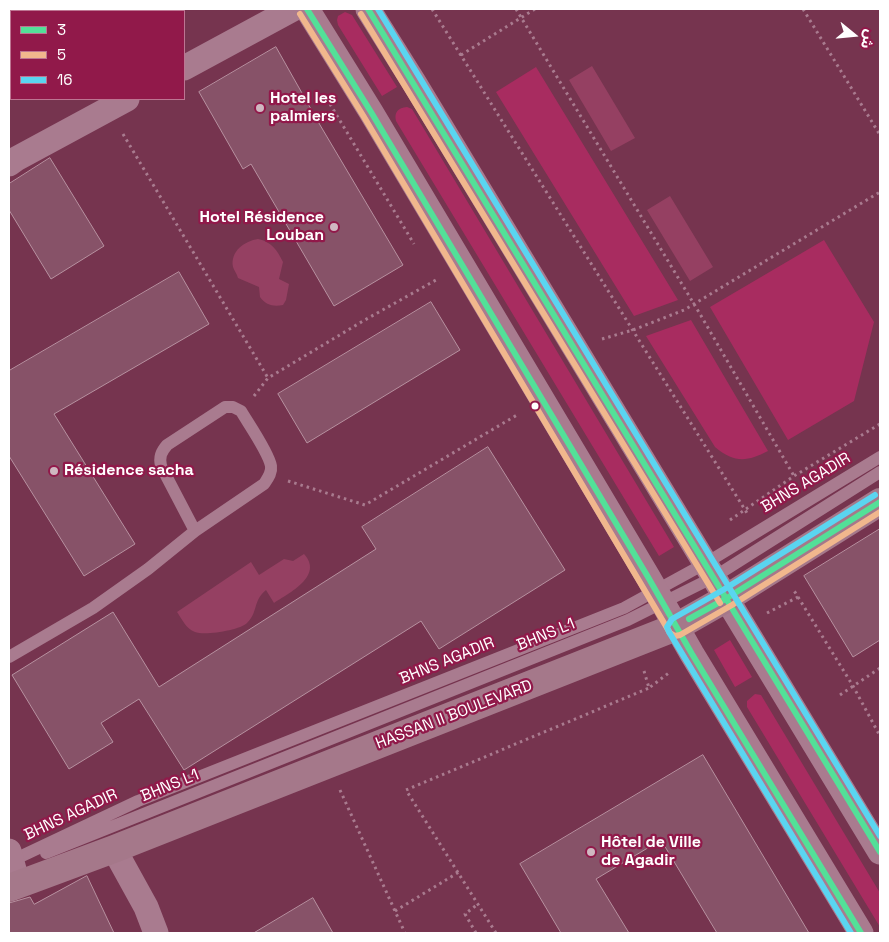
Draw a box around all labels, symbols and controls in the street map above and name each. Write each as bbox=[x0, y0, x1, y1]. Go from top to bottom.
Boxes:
legend bbox=[10, 10, 185, 100]
north arrow bbox=[829, 10, 879, 60]
text: 3 bbox=[57, 20, 66, 39]
text: ش bbox=[857, 28, 880, 51]
text: 5 bbox=[57, 45, 66, 64]
text: 16 bbox=[57, 70, 72, 89]
place label: Hotel les palmiers bbox=[270, 89, 336, 127]
marker: Hotel les palmiers bbox=[254, 102, 266, 114]
place label: Hotel Résidence Louban bbox=[200, 208, 324, 246]
marker: Hotel Résidence Louban bbox=[328, 221, 340, 233]
unlabelled marker bbox=[530, 401, 540, 411]
street label: BHNS AGADIR bbox=[758, 449, 854, 517]
place label: Résidence sacha bbox=[64, 461, 194, 481]
marker: Résidence sacha bbox=[48, 465, 60, 477]
street label: BHNS L1 bbox=[514, 615, 578, 655]
street label: BHNS AGADIR bbox=[397, 633, 497, 689]
street label: HASSAN II BOULEVARD bbox=[373, 676, 535, 754]
street label: BHNS L1 bbox=[138, 766, 202, 806]
street label: BHNS AGADIR bbox=[21, 785, 121, 845]
place label: Hôtel de Ville de Agadir bbox=[601, 833, 701, 871]
marker: Hôtel de Ville de Agadir bbox=[585, 846, 597, 858]

